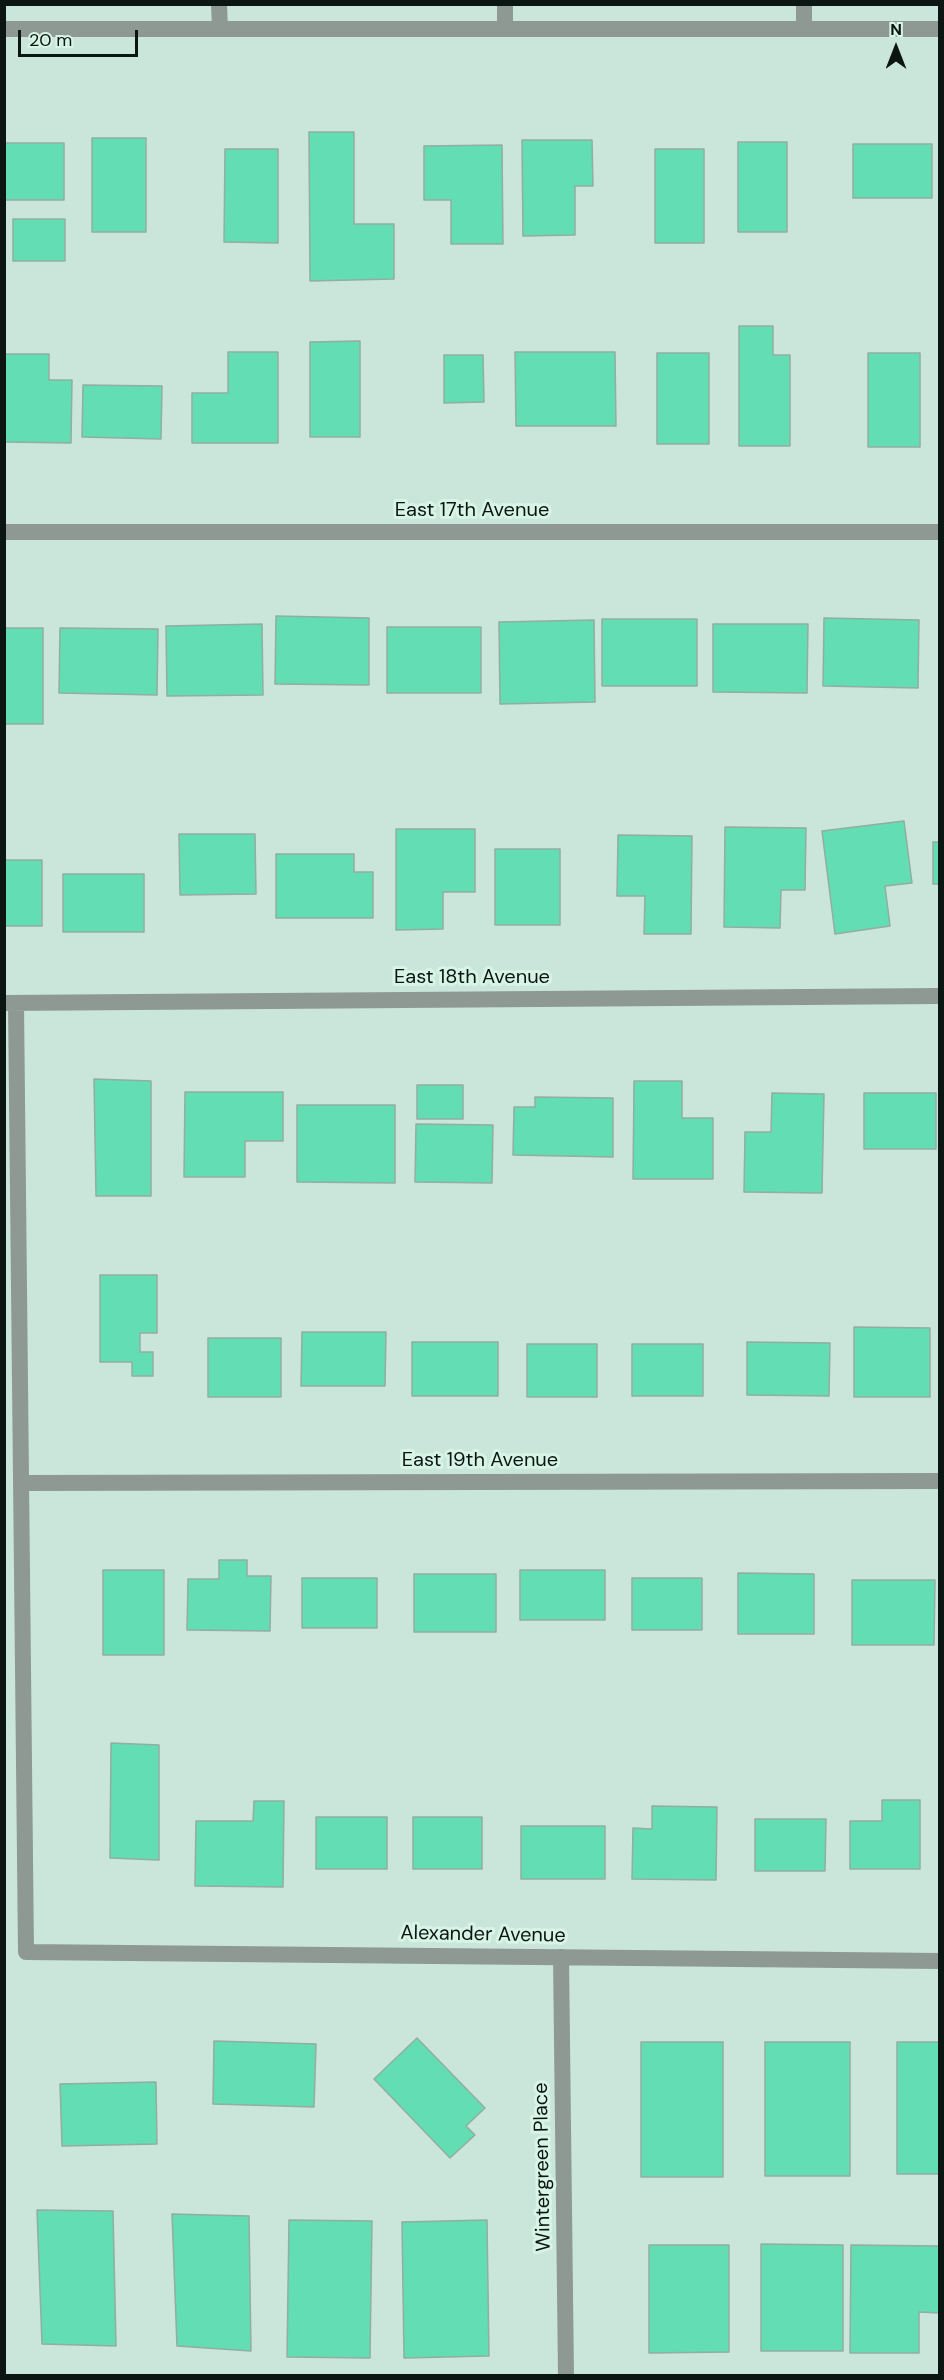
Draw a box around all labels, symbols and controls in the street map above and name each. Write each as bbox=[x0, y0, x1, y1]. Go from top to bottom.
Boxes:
scale bar bbox=[21, 18, 141, 56]
north arrow bbox=[866, 18, 926, 78]
text: N bbox=[890, 19, 902, 40]
text: 20 m bbox=[29, 28, 72, 52]
street label: East 17th Avenue bbox=[395, 499, 549, 523]
street label: East 18th Avenue bbox=[394, 966, 550, 990]
street label: East 19th Avenue bbox=[402, 1449, 558, 1473]
street label: Alexander Avenue bbox=[400, 1922, 566, 1948]
street label: Wintergreen Place bbox=[530, 2082, 556, 2252]

